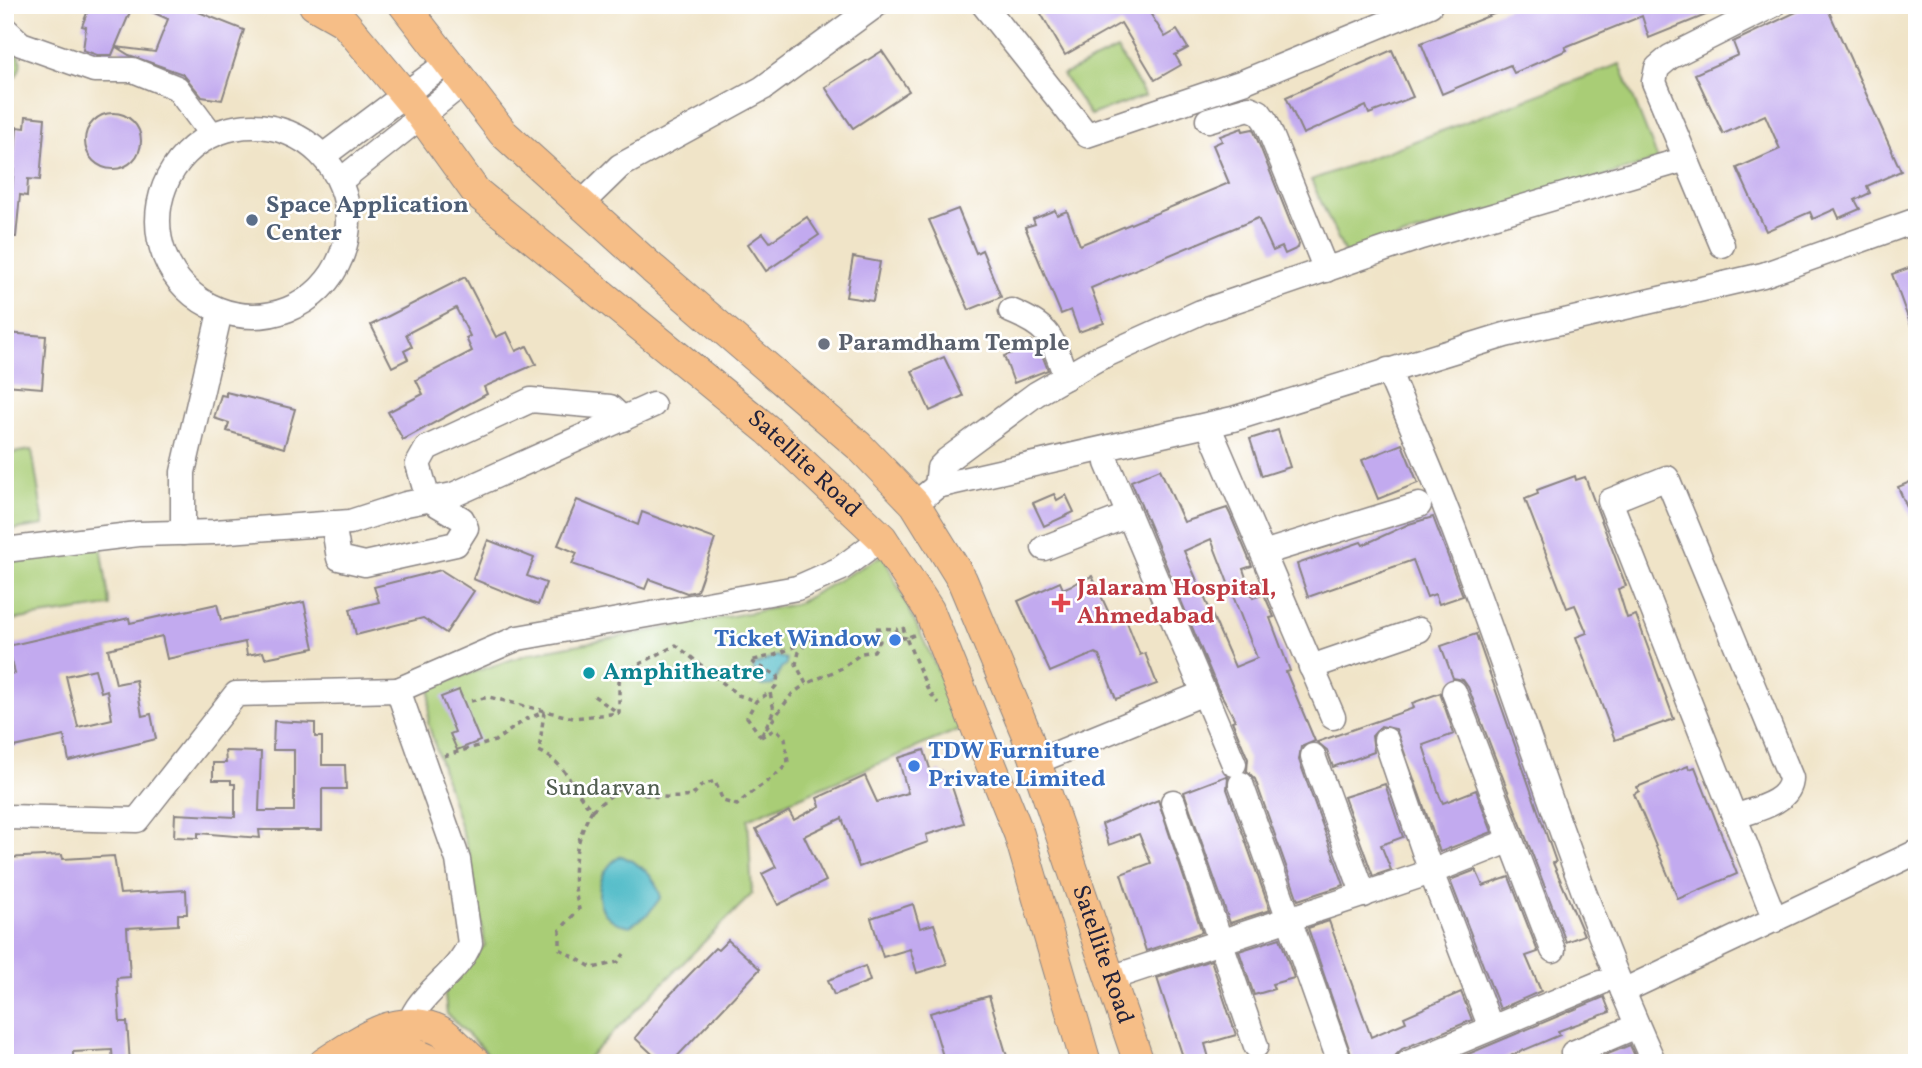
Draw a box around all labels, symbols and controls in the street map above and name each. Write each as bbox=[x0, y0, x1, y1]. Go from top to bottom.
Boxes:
place label: Space Application Center bbox=[266, 189, 469, 251]
marker: Space Application Center bbox=[244, 212, 260, 228]
place label: Paramdham Temple bbox=[838, 327, 1069, 361]
marker: Paramdham Temple bbox=[816, 336, 832, 352]
street label: Satellite Road bbox=[740, 402, 868, 526]
place label: Jalaram Hospital, Ahmedabad bbox=[1076, 572, 1277, 634]
marker: Jalaram Hospital, Ahmedabad bbox=[1051, 593, 1071, 613]
place label: Ticket Window bbox=[714, 623, 881, 657]
marker: Ticket Window bbox=[887, 632, 903, 648]
place label: Amphitheatre bbox=[603, 656, 764, 690]
marker: Amphitheatre bbox=[581, 665, 597, 681]
place label: TDW Furniture Private Limited bbox=[928, 735, 1106, 797]
marker: TDW Furniture Private Limited bbox=[906, 758, 922, 774]
park label: Sundarvan bbox=[545, 772, 661, 806]
street label: Satellite Road bbox=[1062, 881, 1141, 1029]

